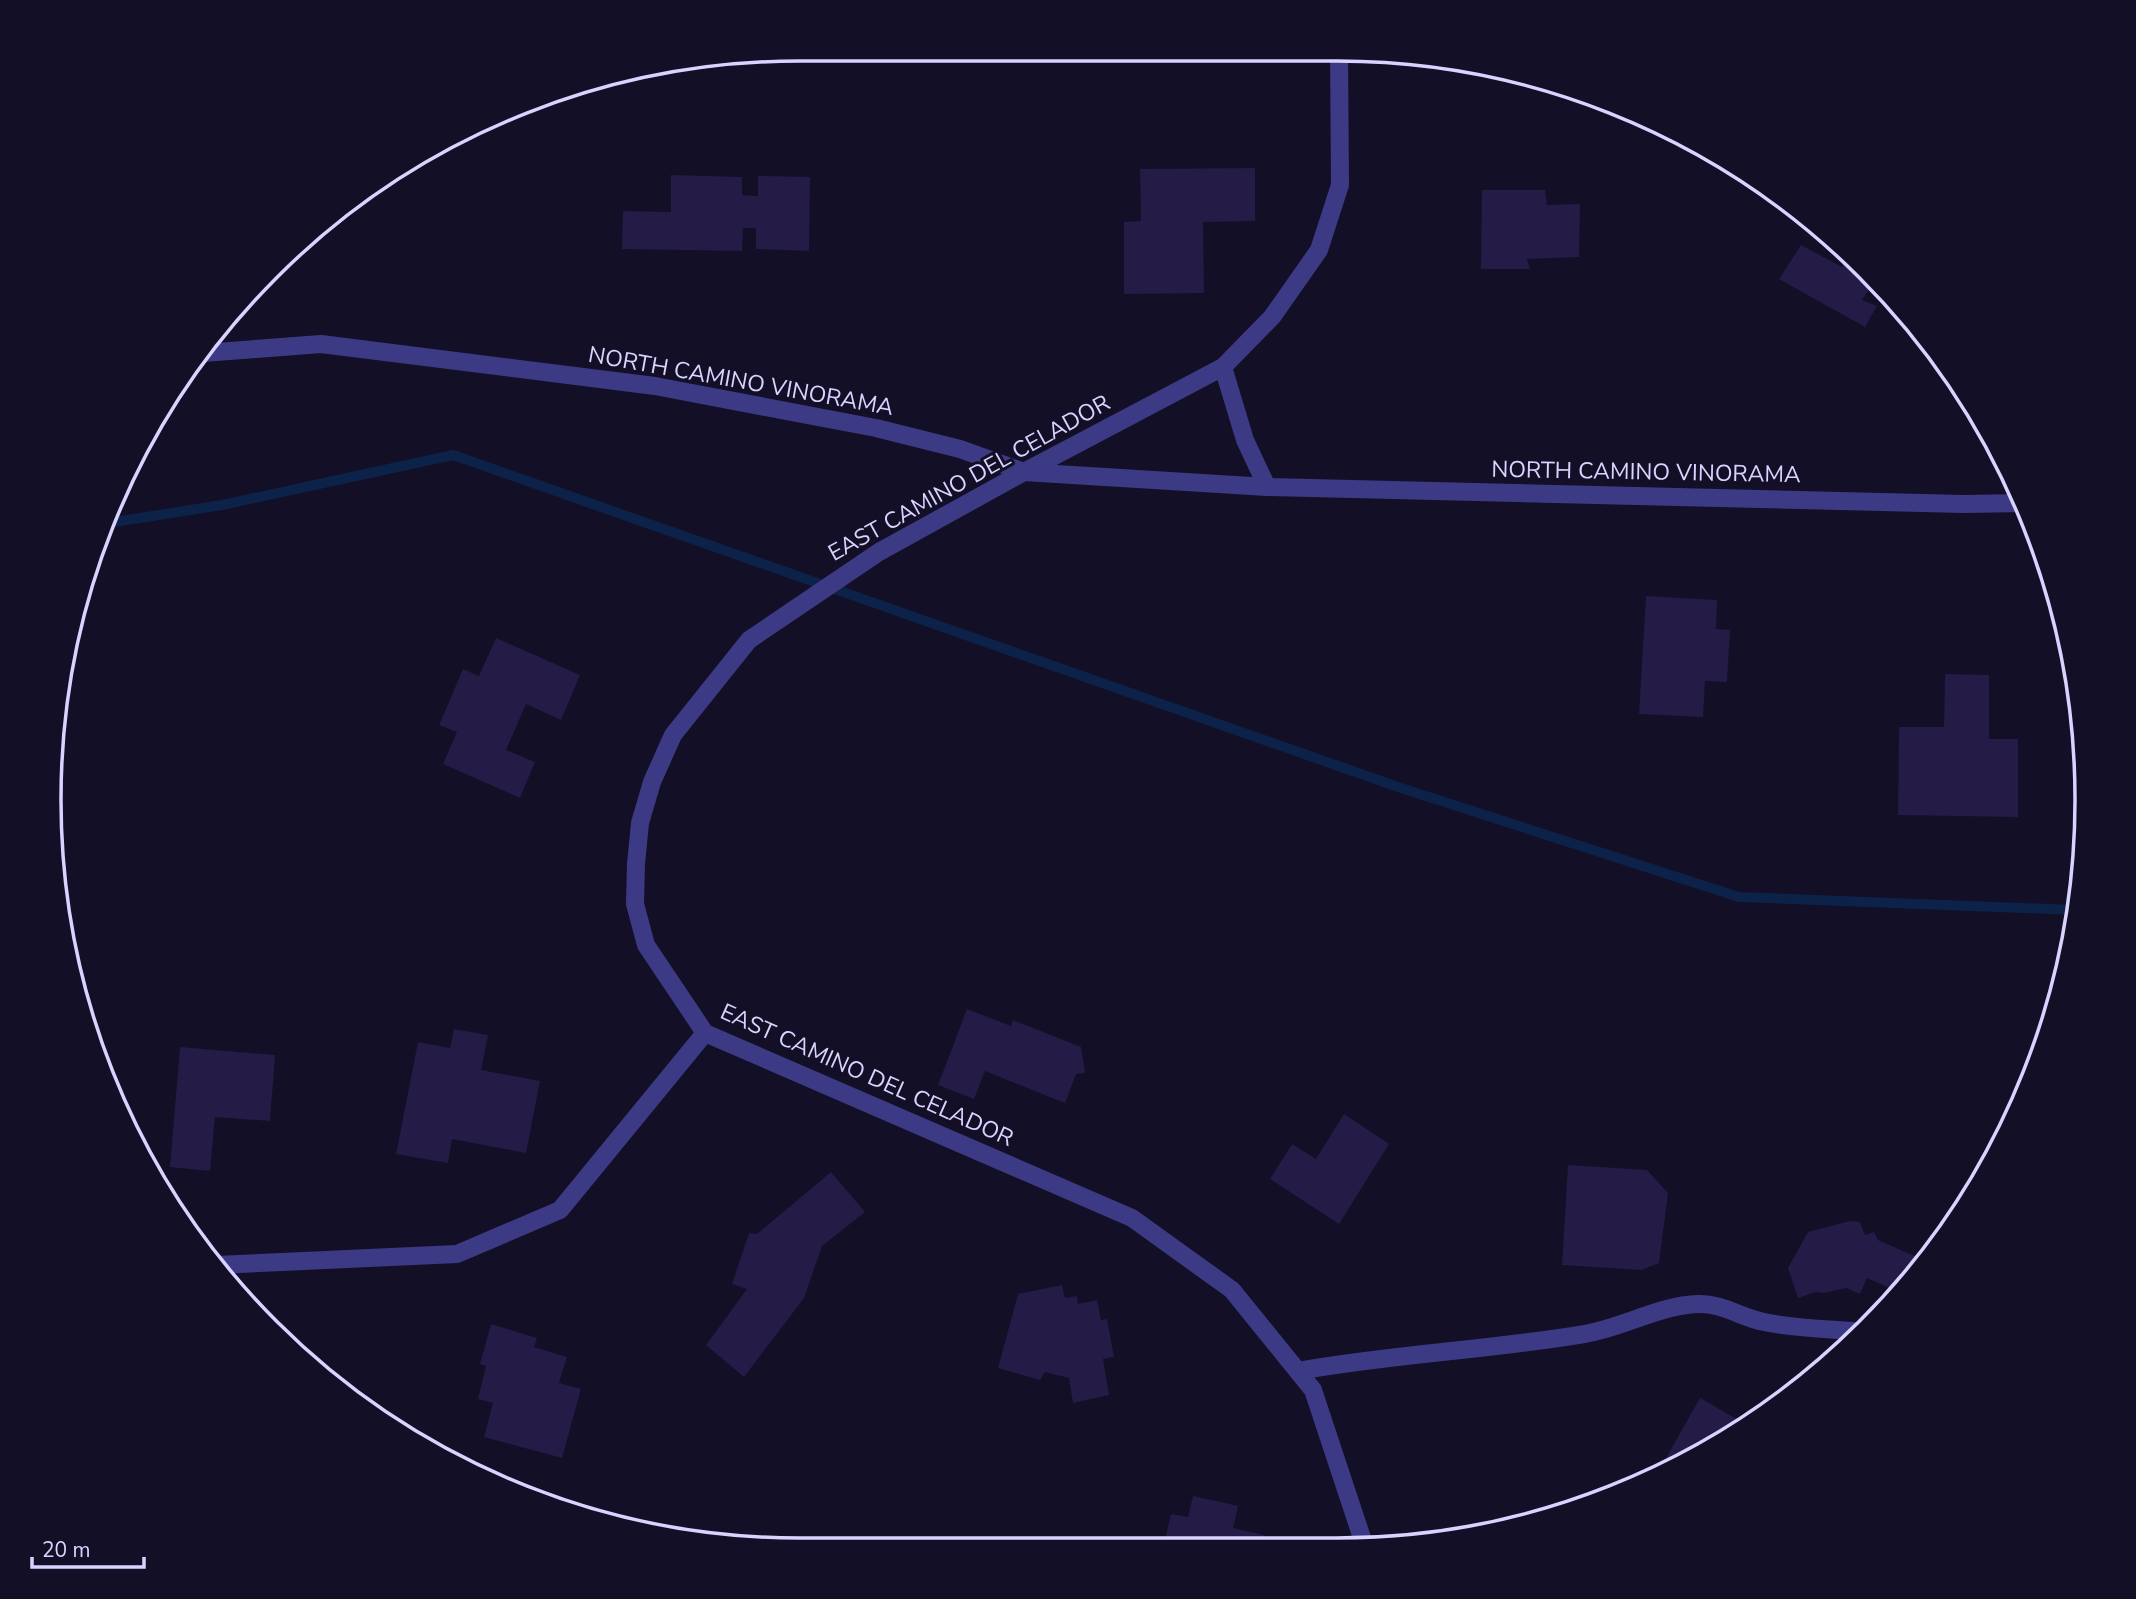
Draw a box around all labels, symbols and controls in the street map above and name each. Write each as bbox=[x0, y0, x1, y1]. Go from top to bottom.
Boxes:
street label: NORTH CAMINO VINORAMA bbox=[586, 339, 896, 423]
street label: EAST CAMINO DEL CELADOR bbox=[822, 387, 1116, 569]
street label: NORTH CAMINO VINORAMA bbox=[1491, 454, 1801, 490]
street label: EAST CAMINO DEL CELADOR bbox=[715, 996, 1019, 1154]
scale bar bbox=[32, 1526, 144, 1570]
text: 20 m bbox=[42, 1536, 91, 1564]

